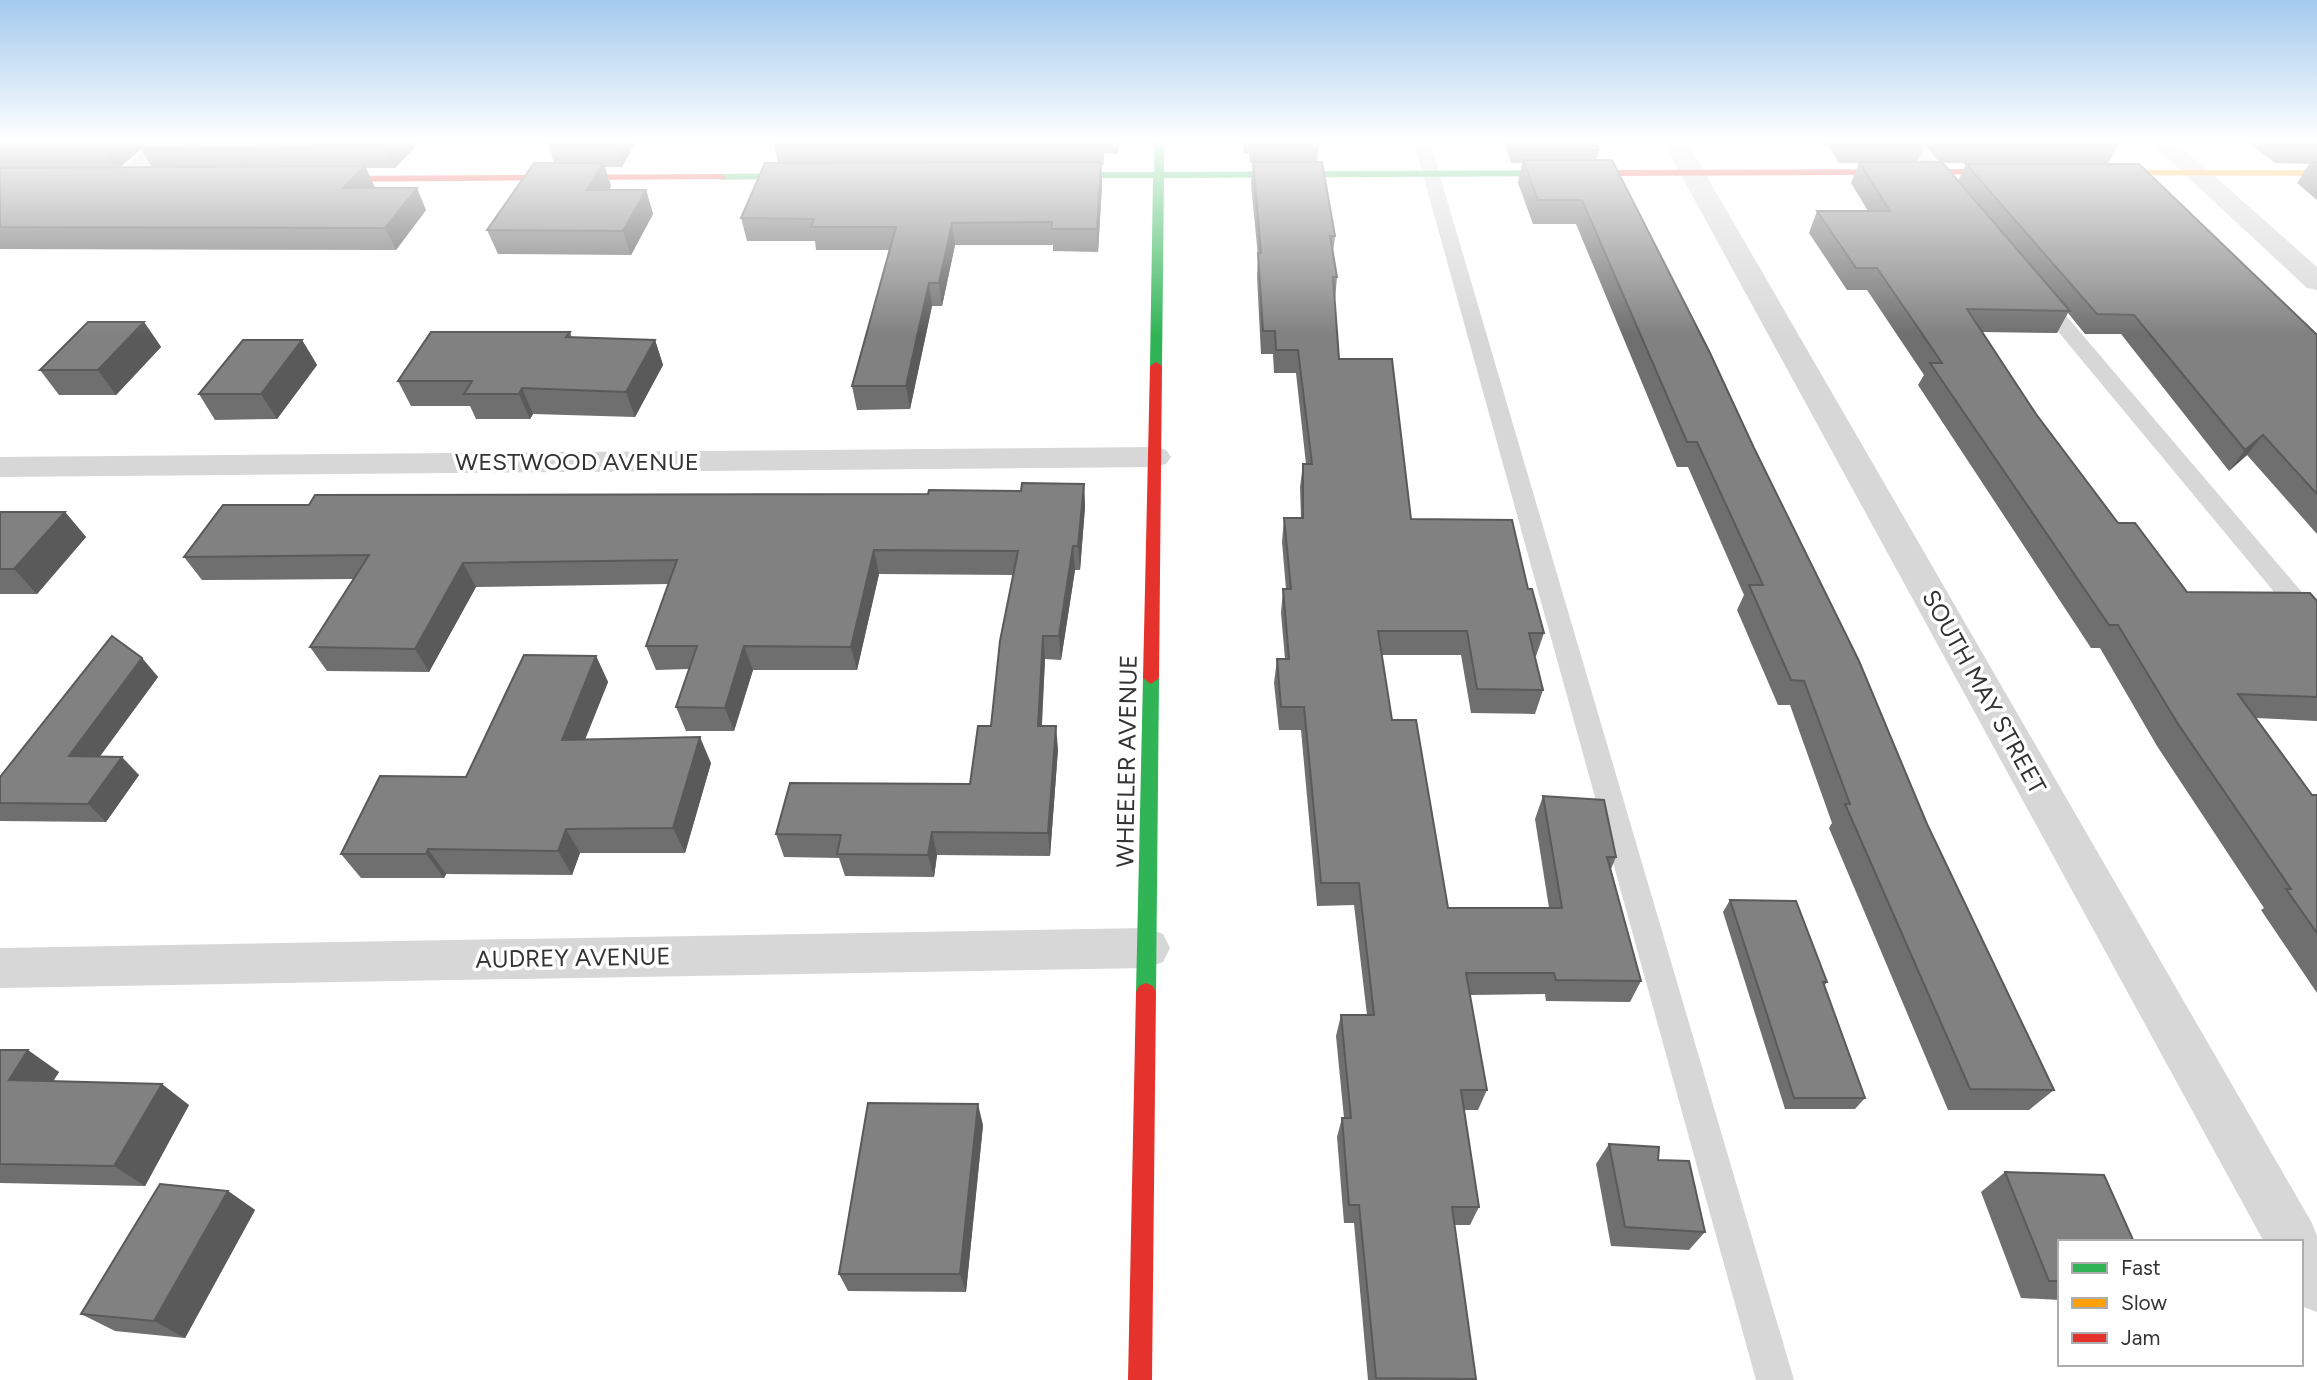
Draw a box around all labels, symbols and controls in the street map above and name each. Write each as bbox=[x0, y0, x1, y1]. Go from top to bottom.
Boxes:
street label: WESTWOOD AVENUE bbox=[455, 447, 699, 476]
street label: SOUTH MAY STREET bbox=[1916, 585, 2053, 799]
street label: WHEELER AVENUE bbox=[1110, 654, 1143, 868]
street label: AUDREY AVENUE bbox=[475, 941, 671, 974]
legend bbox=[2058, 1240, 2303, 1366]
text: Fast bbox=[2121, 1255, 2161, 1280]
text: Slow bbox=[2121, 1290, 2167, 1315]
text: Jam bbox=[2121, 1325, 2160, 1350]

